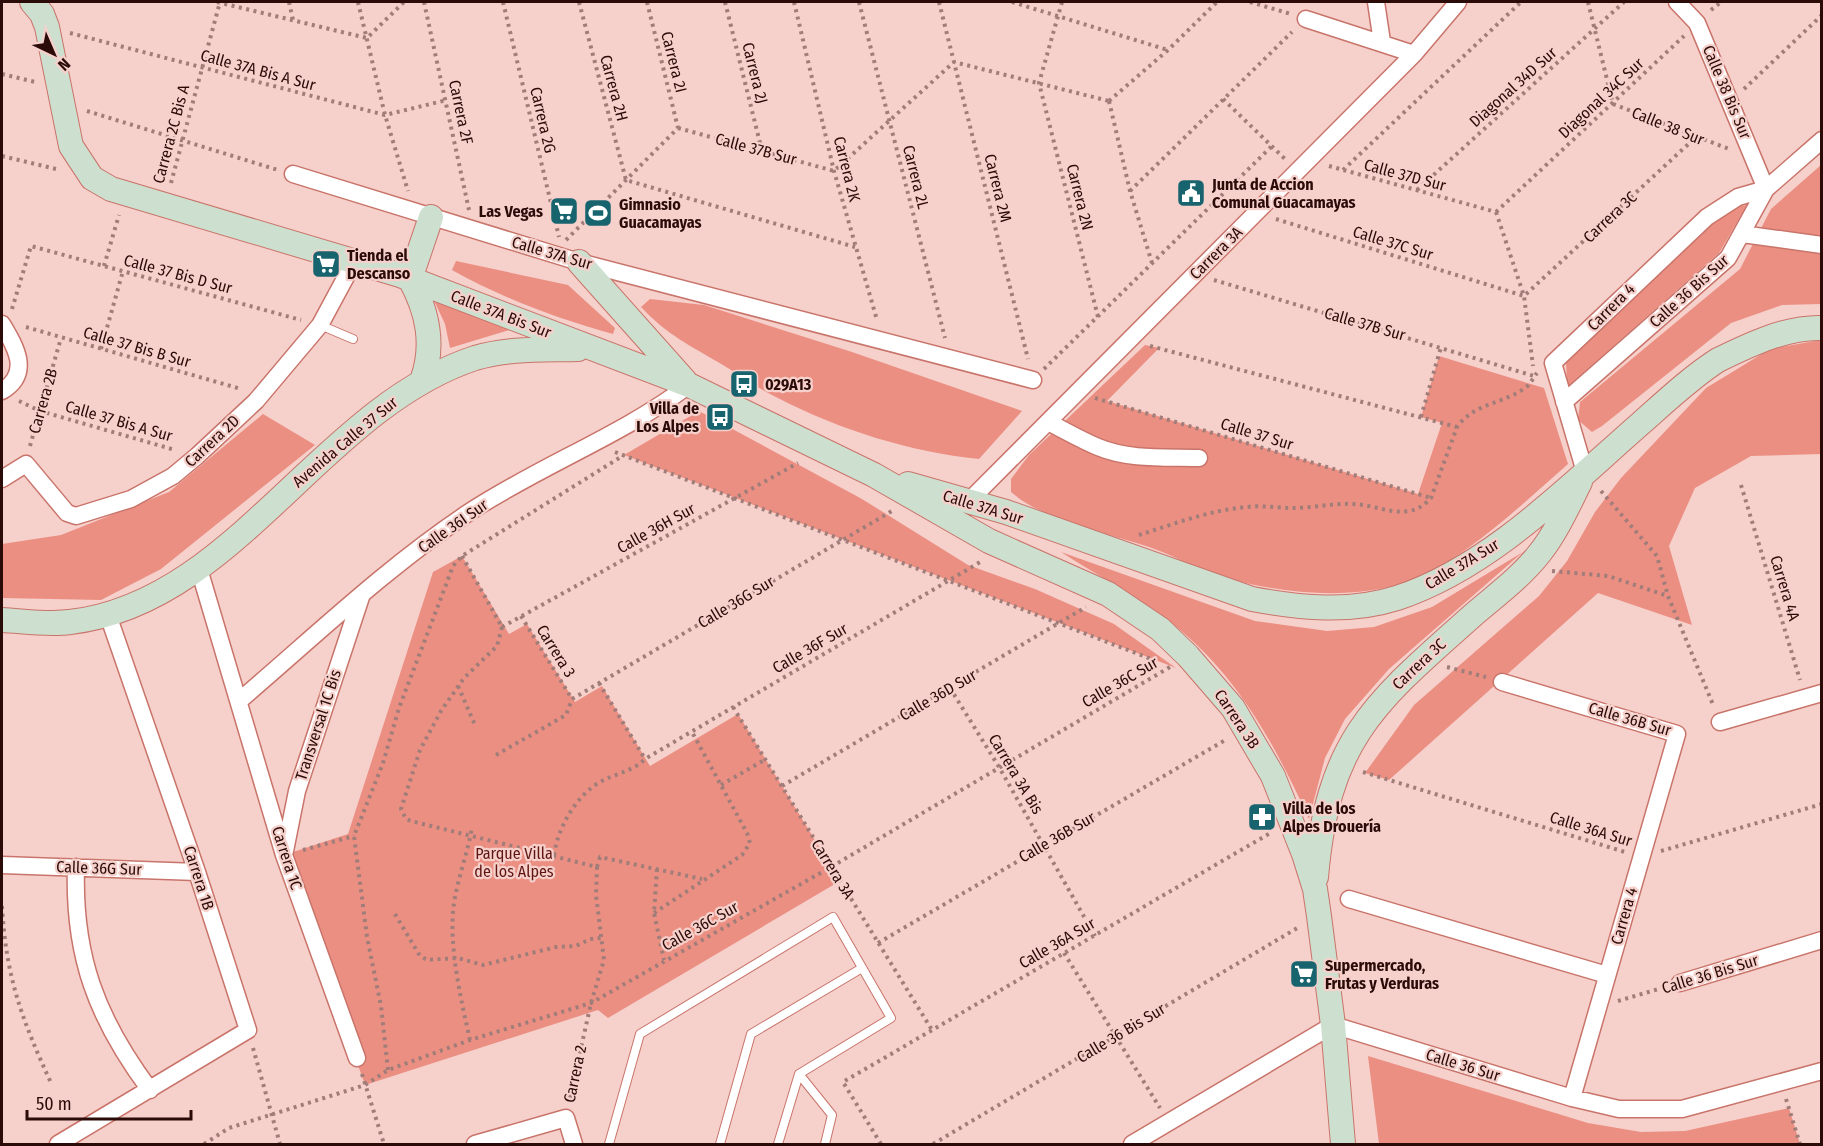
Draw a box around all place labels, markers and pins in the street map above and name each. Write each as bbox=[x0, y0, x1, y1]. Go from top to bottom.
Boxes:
place label: Junta de Accion Comunal Guacamayas bbox=[1211, 175, 1356, 212]
public building icon: Junta de Accion Comunal Guacamayas bbox=[1175, 177, 1207, 209]
supermarket icon: Las Vegas bbox=[548, 195, 580, 227]
place label: Gimnasio Guacamayas bbox=[619, 195, 702, 232]
sports icon: Gimnasio Guacamayas bbox=[582, 197, 614, 229]
place label: Las Vegas bbox=[479, 202, 543, 221]
place label: Tienda el Descanso bbox=[347, 246, 411, 283]
supermarket icon: Tienda el Descanso bbox=[310, 248, 342, 280]
bus stop icon: 029A13 bbox=[728, 368, 760, 400]
place label: 029A13 bbox=[765, 375, 812, 394]
place label: Villa de Los Alpes bbox=[636, 399, 699, 436]
bus stop icon: Villa de Los Alpes bbox=[704, 401, 736, 433]
place label: Villa de los Alpes Drouería bbox=[1282, 799, 1381, 836]
pharmacy icon: Villa de los Alpes Drouería bbox=[1246, 801, 1278, 833]
place label: Supermercado, Frutas y Verduras bbox=[1325, 956, 1439, 993]
supermarket icon: Supermercado, Frutas y Verduras bbox=[1288, 958, 1320, 990]

